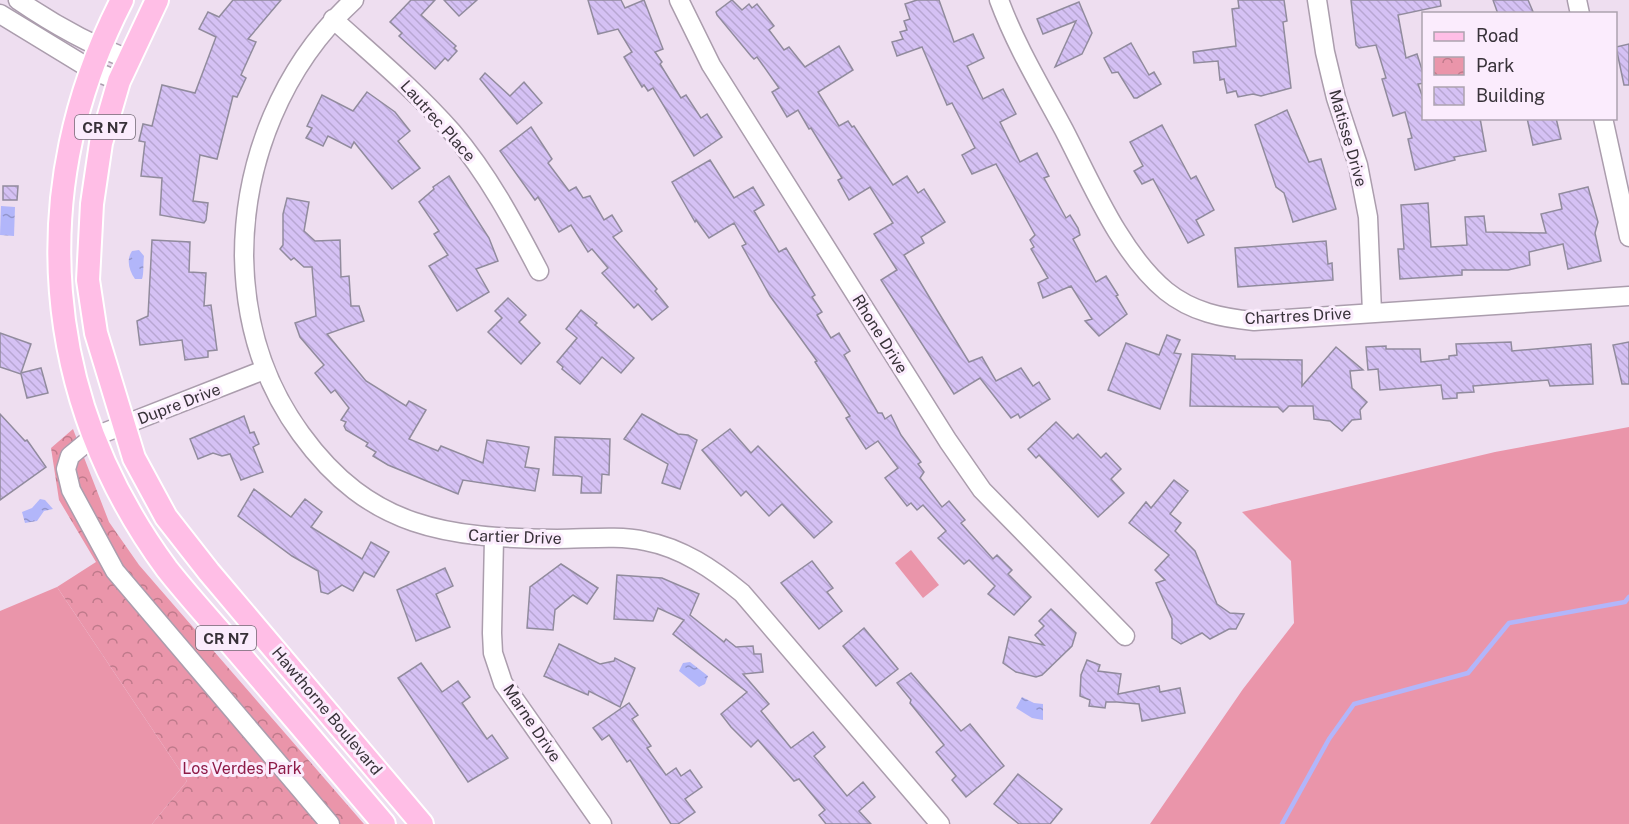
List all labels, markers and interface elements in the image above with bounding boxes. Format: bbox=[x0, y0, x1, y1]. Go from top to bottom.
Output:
legend bbox=[1422, 12, 1617, 120]
text: Road bbox=[1476, 25, 1519, 46]
text: Park bbox=[1476, 55, 1514, 76]
street label: Lautrec Place bbox=[397, 77, 479, 165]
text: Building bbox=[1476, 85, 1545, 106]
street label: Matisse Drive bbox=[1325, 87, 1371, 189]
road number: CR N7 bbox=[75, 115, 135, 139]
street label: Rhone Drive bbox=[848, 291, 912, 377]
street label: Chartres Drive bbox=[1244, 304, 1352, 328]
street label: Dupre Drive bbox=[135, 379, 223, 429]
street label: Cartier Drive bbox=[468, 526, 562, 548]
road number: CR N7 bbox=[196, 626, 256, 650]
street label: Hawthorne Boulevard bbox=[268, 643, 386, 779]
street label: Marne Drive bbox=[499, 681, 565, 765]
park label: Los Verdes Park bbox=[182, 759, 302, 778]

